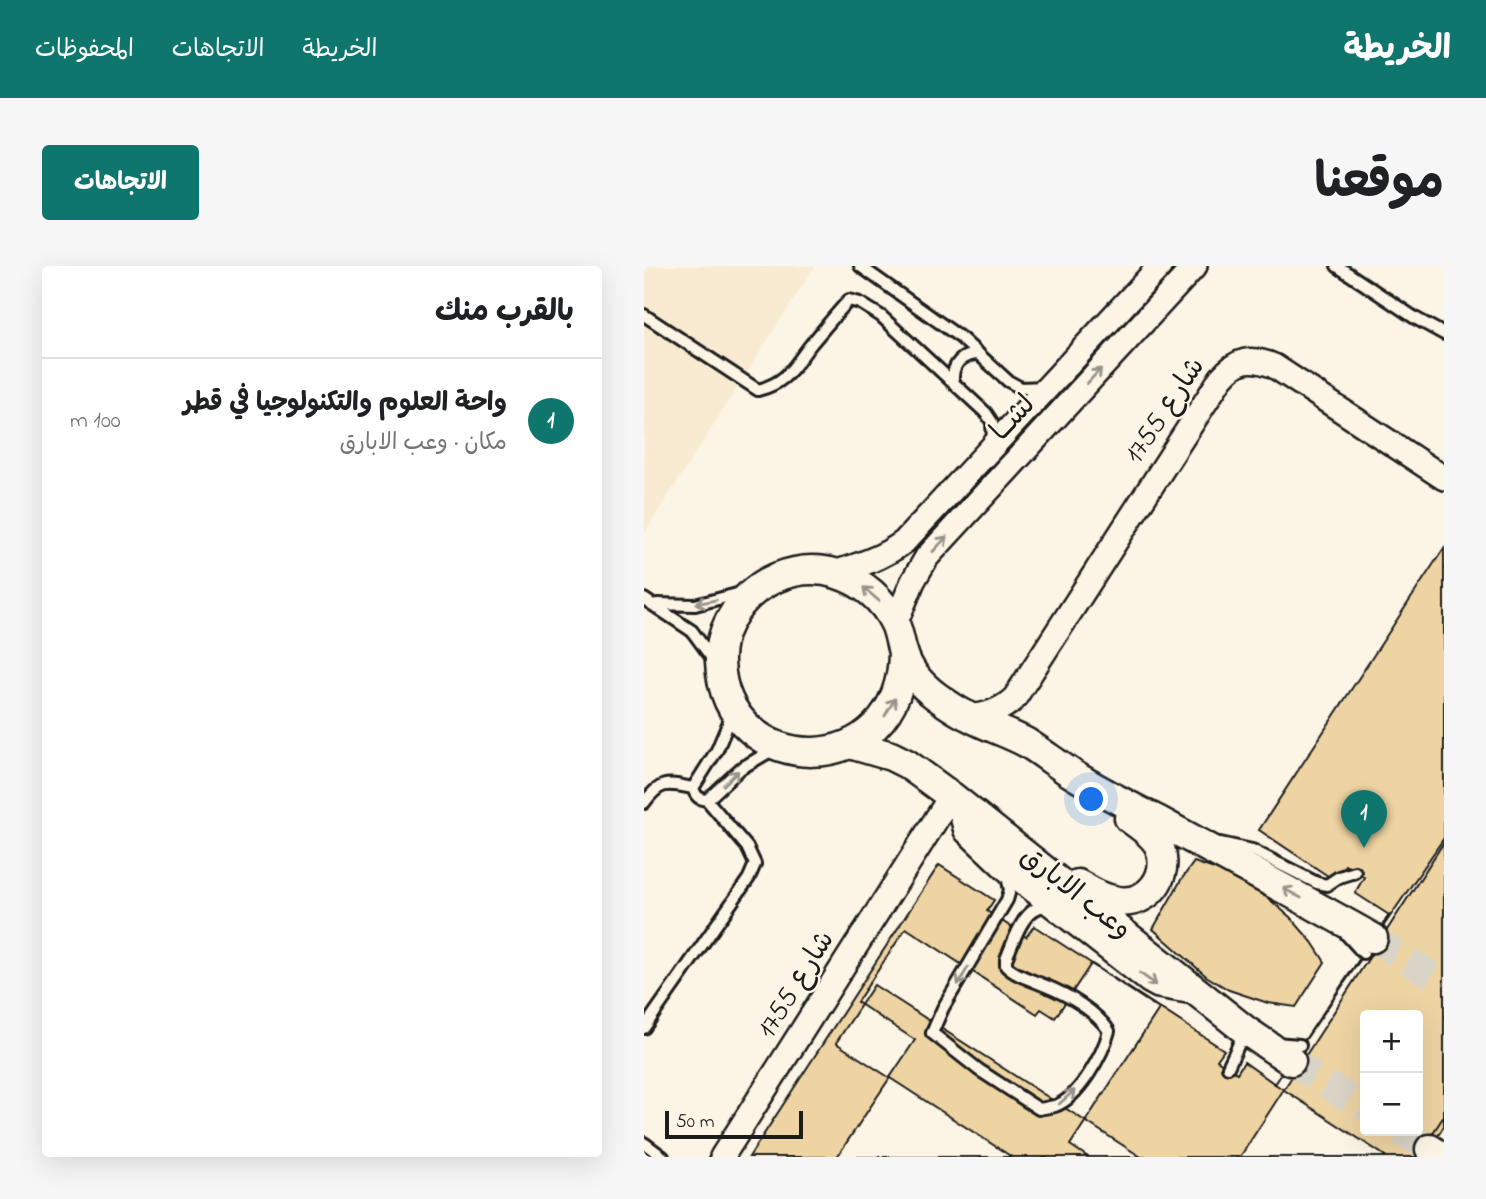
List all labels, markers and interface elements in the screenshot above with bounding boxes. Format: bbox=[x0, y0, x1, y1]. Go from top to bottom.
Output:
text: الخريطة bbox=[1344, 26, 1451, 74]
text: المحفوظات bbox=[35, 33, 134, 68]
text: الاتجاهات bbox=[172, 33, 265, 68]
text: الخريطة bbox=[303, 33, 377, 68]
button: الاتجاهات bbox=[42, 145, 199, 220]
text: موقعنا bbox=[1314, 148, 1444, 220]
text: بالقرب منك bbox=[435, 291, 574, 335]
street label: شارع 1755 bbox=[1115, 350, 1217, 472]
one-way arrow bbox=[1086, 367, 1102, 385]
text: واحة العلوم والتكنولوجيا في قطر bbox=[183, 385, 507, 423]
street label: لشــا bbox=[982, 386, 1046, 452]
text: 100 m bbox=[70, 405, 121, 438]
text: 1 bbox=[547, 405, 555, 438]
text: مكان · وعب الابارق bbox=[340, 427, 507, 460]
one-way arrow bbox=[932, 535, 948, 553]
one-way arrow bbox=[862, 586, 880, 602]
one-way arrow bbox=[695, 596, 718, 610]
one-way arrow bbox=[883, 698, 897, 718]
one-way arrow bbox=[722, 769, 739, 786]
your location bbox=[1074, 782, 1108, 816]
pin: 1 bbox=[1341, 790, 1387, 848]
street label: وعب الابارق bbox=[1010, 837, 1140, 951]
one-way arrow bbox=[1282, 886, 1303, 899]
street label: شارع 1755 bbox=[748, 923, 846, 1047]
one-way arrow bbox=[956, 966, 970, 986]
one-way arrow bbox=[1138, 972, 1157, 986]
map controls bbox=[1360, 1010, 1423, 1136]
button: + bbox=[1360, 1010, 1423, 1073]
button: − bbox=[1360, 1073, 1423, 1136]
one-way arrow bbox=[1058, 1089, 1076, 1105]
scale bar bbox=[665, 1108, 803, 1140]
text: 50 m bbox=[676, 1109, 715, 1136]

